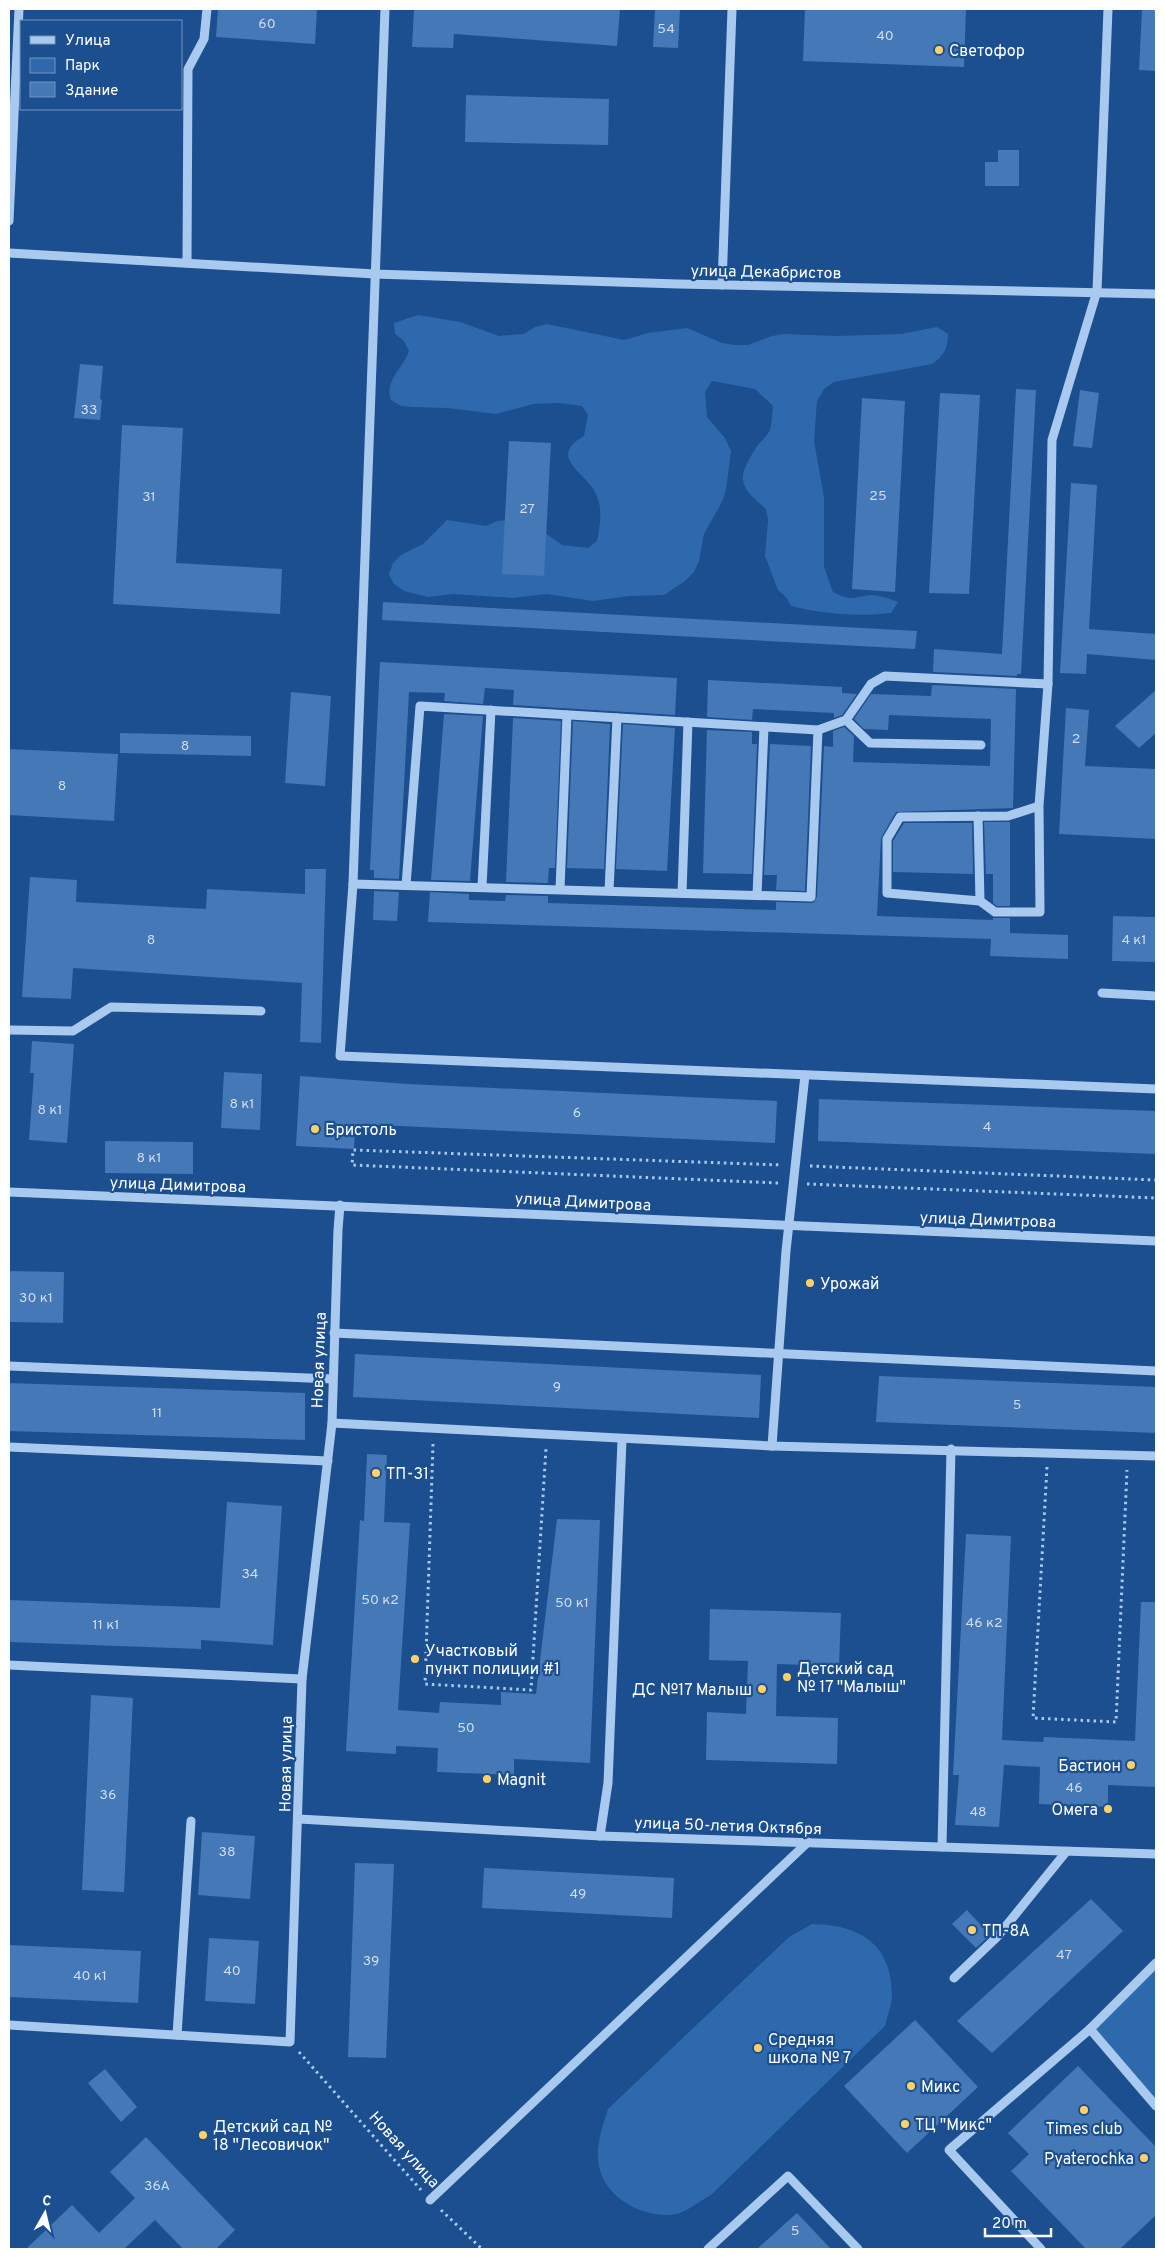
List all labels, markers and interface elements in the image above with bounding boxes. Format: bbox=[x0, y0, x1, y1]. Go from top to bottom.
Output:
house number: 60 bbox=[258, 16, 276, 33]
legend bbox=[20, 20, 182, 110]
house number: 54 bbox=[657, 21, 675, 38]
house number: 40 bbox=[876, 28, 894, 45]
text: Улица bbox=[65, 32, 110, 51]
place label: Светофор bbox=[949, 42, 1025, 62]
marker: Светофор bbox=[933, 44, 945, 56]
text: Парк bbox=[65, 57, 100, 76]
text: Здание bbox=[65, 82, 118, 101]
street label: улица Декабристов bbox=[690, 262, 842, 284]
house number: 33 bbox=[81, 402, 97, 419]
house number: 25 bbox=[869, 488, 887, 505]
house number: 31 bbox=[142, 489, 156, 506]
house number: 27 bbox=[519, 501, 535, 518]
house number: 2 bbox=[1072, 731, 1080, 748]
house number: 8 bbox=[181, 738, 189, 755]
house number: 8 bbox=[58, 778, 66, 795]
house number: 8 bbox=[147, 932, 155, 949]
house number: 4 к1 bbox=[1121, 932, 1147, 949]
house number: 8 к1 bbox=[229, 1096, 255, 1113]
house number: 8 к1 bbox=[37, 1102, 63, 1119]
house number: 6 bbox=[573, 1105, 581, 1122]
house number: 4 bbox=[983, 1119, 991, 1136]
place label: Бристоль bbox=[325, 1121, 397, 1141]
marker: Бристоль bbox=[309, 1123, 321, 1135]
house number: 8 к1 bbox=[136, 1150, 162, 1167]
street label: улица Димитрова bbox=[109, 1174, 246, 1198]
street label: улица Димитрова bbox=[514, 1189, 652, 1217]
street label: улица Димитрова bbox=[919, 1209, 1056, 1233]
place label: Урожай bbox=[820, 1275, 879, 1295]
marker: Урожай bbox=[804, 1277, 816, 1289]
house number: 30 к1 bbox=[19, 1290, 53, 1307]
street label: Новая улица bbox=[308, 1311, 332, 1409]
house number: 9 bbox=[553, 1379, 561, 1396]
house number: 5 bbox=[1013, 1397, 1021, 1414]
house number: 11 bbox=[152, 1405, 162, 1422]
place label: ТП-31 bbox=[386, 1465, 429, 1485]
marker: ТП-31 bbox=[370, 1467, 382, 1479]
house number: 34 bbox=[241, 1566, 259, 1583]
house number: 50 к2 bbox=[361, 1592, 399, 1609]
house number: 50 к1 bbox=[555, 1595, 589, 1612]
house number: 46 к2 bbox=[966, 1615, 1002, 1632]
house number: 11 к1 bbox=[93, 1617, 119, 1634]
place label: Участковый пункт полиции #1 bbox=[425, 1642, 560, 1680]
marker: Участковый пункт полиции #1 bbox=[409, 1653, 421, 1665]
place label: Детский сад № 17 "Малыш" bbox=[797, 1660, 906, 1698]
marker: Детский сад № 17 "Малыш" bbox=[781, 1671, 793, 1683]
place label: ДС №17 Малыш bbox=[632, 1681, 752, 1701]
marker: ДС №17 Малыш bbox=[756, 1683, 768, 1695]
street label: Новая улица bbox=[276, 1716, 298, 1812]
house number: 50 bbox=[457, 1720, 475, 1737]
place label: Бастион bbox=[1058, 1757, 1121, 1777]
marker: Бастион bbox=[1125, 1759, 1137, 1771]
place label: Magnit bbox=[497, 1771, 546, 1791]
marker: Magnit bbox=[481, 1773, 493, 1785]
house number: 46 bbox=[1065, 1780, 1083, 1797]
house number: 36 bbox=[100, 1787, 116, 1804]
place label: Омега bbox=[1051, 1801, 1098, 1821]
marker: Омега bbox=[1102, 1803, 1114, 1815]
house number: 48 bbox=[969, 1804, 987, 1821]
street label: улица 50-летия Октября bbox=[634, 1814, 822, 1840]
house number: 38 bbox=[219, 1844, 235, 1861]
house number: 49 bbox=[570, 1886, 586, 1903]
place label: ТП-8А bbox=[982, 1922, 1030, 1942]
marker: ТП-8А bbox=[966, 1924, 978, 1936]
house number: 47 bbox=[1056, 1947, 1072, 1964]
house number: 39 bbox=[363, 1953, 379, 1970]
house number: 40 bbox=[223, 1963, 241, 1980]
house number: 40 к1 bbox=[73, 1968, 107, 1985]
place label: Средняя школа № 7 bbox=[768, 2031, 851, 2069]
marker: Средняя школа № 7 bbox=[752, 2042, 764, 2054]
place label: Микс bbox=[921, 2078, 960, 2098]
marker: Микс bbox=[905, 2080, 917, 2092]
marker: Times club bbox=[1078, 2104, 1090, 2116]
street label: Новая улица bbox=[364, 2108, 443, 2193]
place label: ТЦ "Микс" bbox=[915, 2116, 992, 2136]
place label: Детский сад № 18 "Лесовичок" bbox=[213, 2118, 332, 2156]
marker: ТЦ "Микс" bbox=[899, 2118, 911, 2130]
place label: Times club bbox=[1045, 2120, 1123, 2140]
marker: Детский сад № 18 "Лесовичок" bbox=[197, 2129, 209, 2141]
place label: Pyaterochka bbox=[1044, 2150, 1134, 2170]
marker: Pyaterochka bbox=[1138, 2152, 1150, 2164]
house number: 36А bbox=[144, 2178, 170, 2195]
north arrow bbox=[20, 2188, 70, 2238]
text: С bbox=[41, 2193, 52, 2211]
scale bar bbox=[985, 2206, 1051, 2238]
text: 20 m bbox=[992, 2215, 1027, 2234]
house number: 5 bbox=[791, 2223, 799, 2240]

